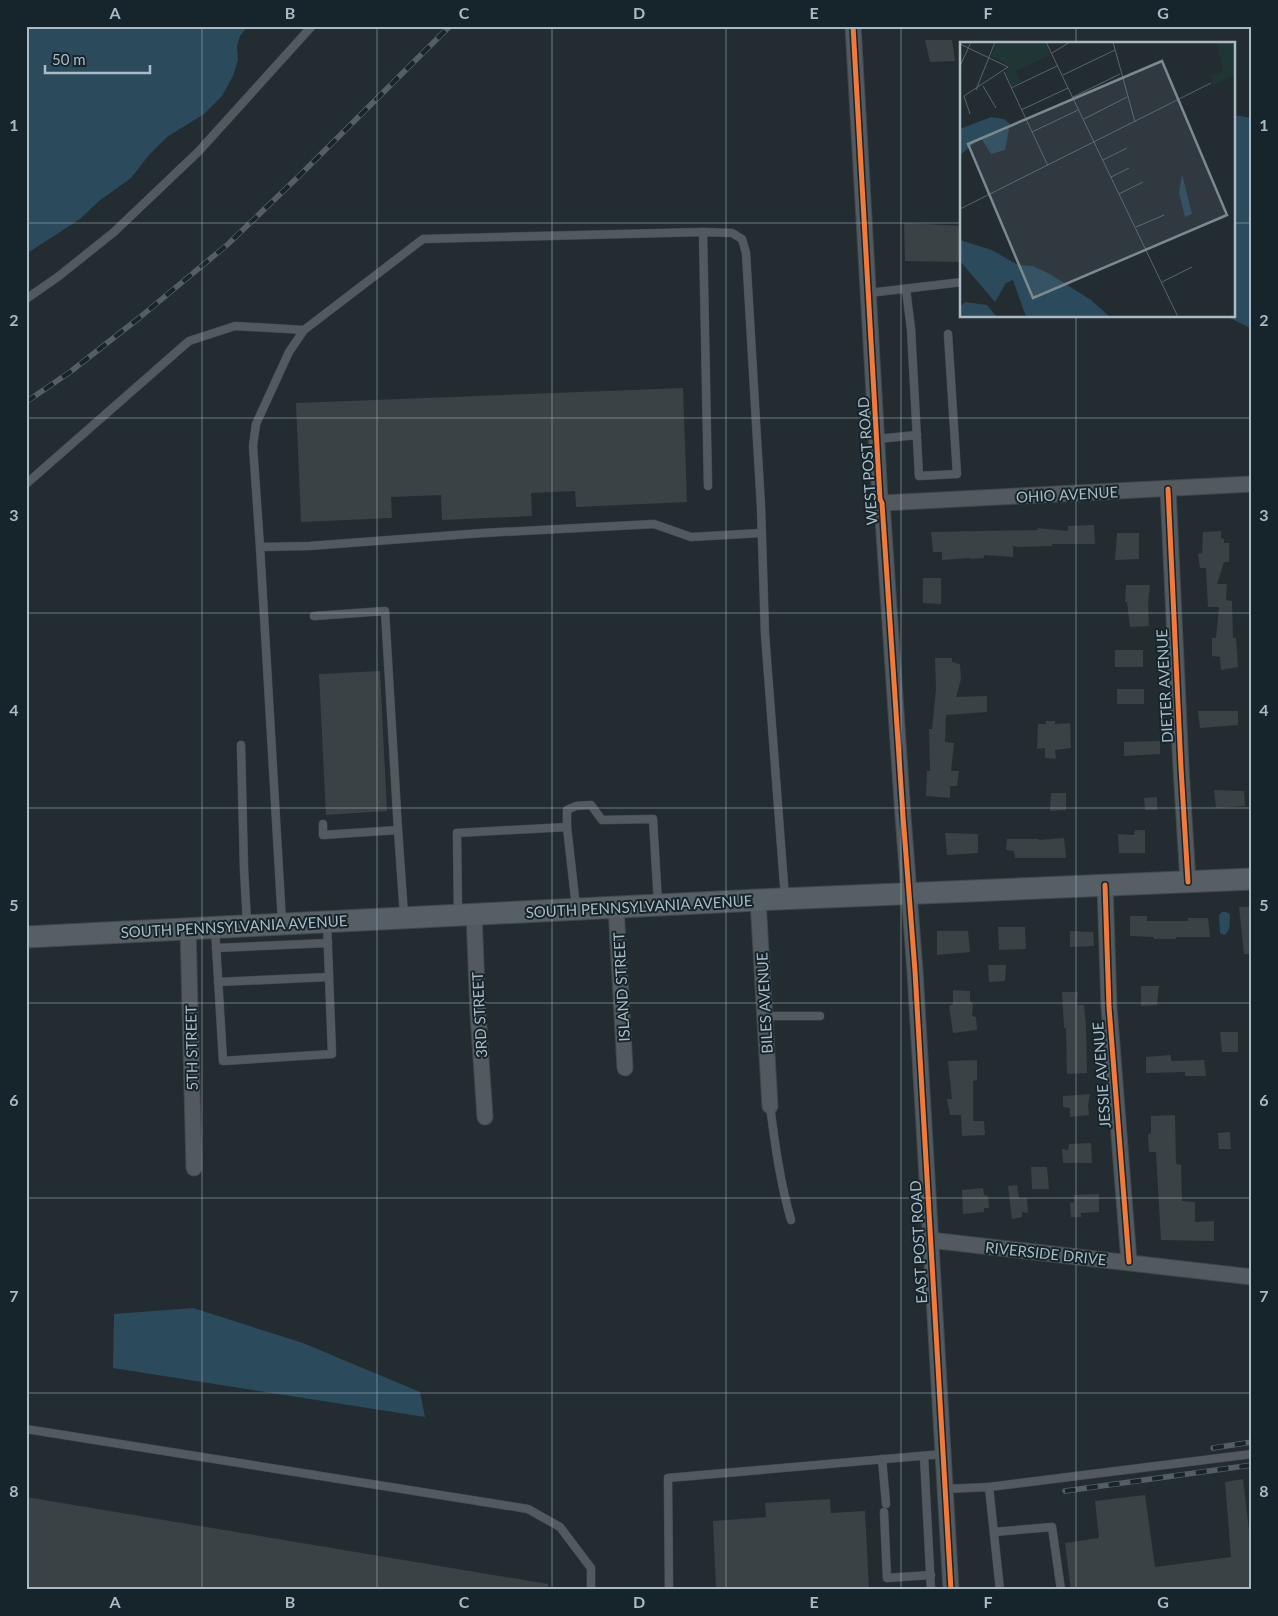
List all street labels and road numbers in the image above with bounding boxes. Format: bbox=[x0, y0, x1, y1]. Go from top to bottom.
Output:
street label: WEST POST ROAD bbox=[854, 396, 880, 526]
street label: OHIO AVENUE bbox=[1015, 482, 1119, 506]
street label: DIETER AVENUE bbox=[1152, 629, 1176, 743]
street label: SOUTH PENNSYLVANIA AVENUE bbox=[525, 891, 753, 921]
street label: SOUTH PENNSYLVANIA AVENUE bbox=[120, 911, 348, 941]
street label: ISLAND STREET bbox=[609, 932, 633, 1042]
street label: BILES AVENUE bbox=[752, 952, 776, 1054]
street label: 3RD STREET bbox=[468, 971, 490, 1058]
street label: 5TH STREET bbox=[181, 1005, 201, 1091]
street label: JESSIE AVENUE bbox=[1088, 1021, 1114, 1129]
street label: EAST POST ROAD bbox=[906, 1180, 930, 1304]
street label: RIVERSIDE DRIVE bbox=[984, 1238, 1108, 1268]

